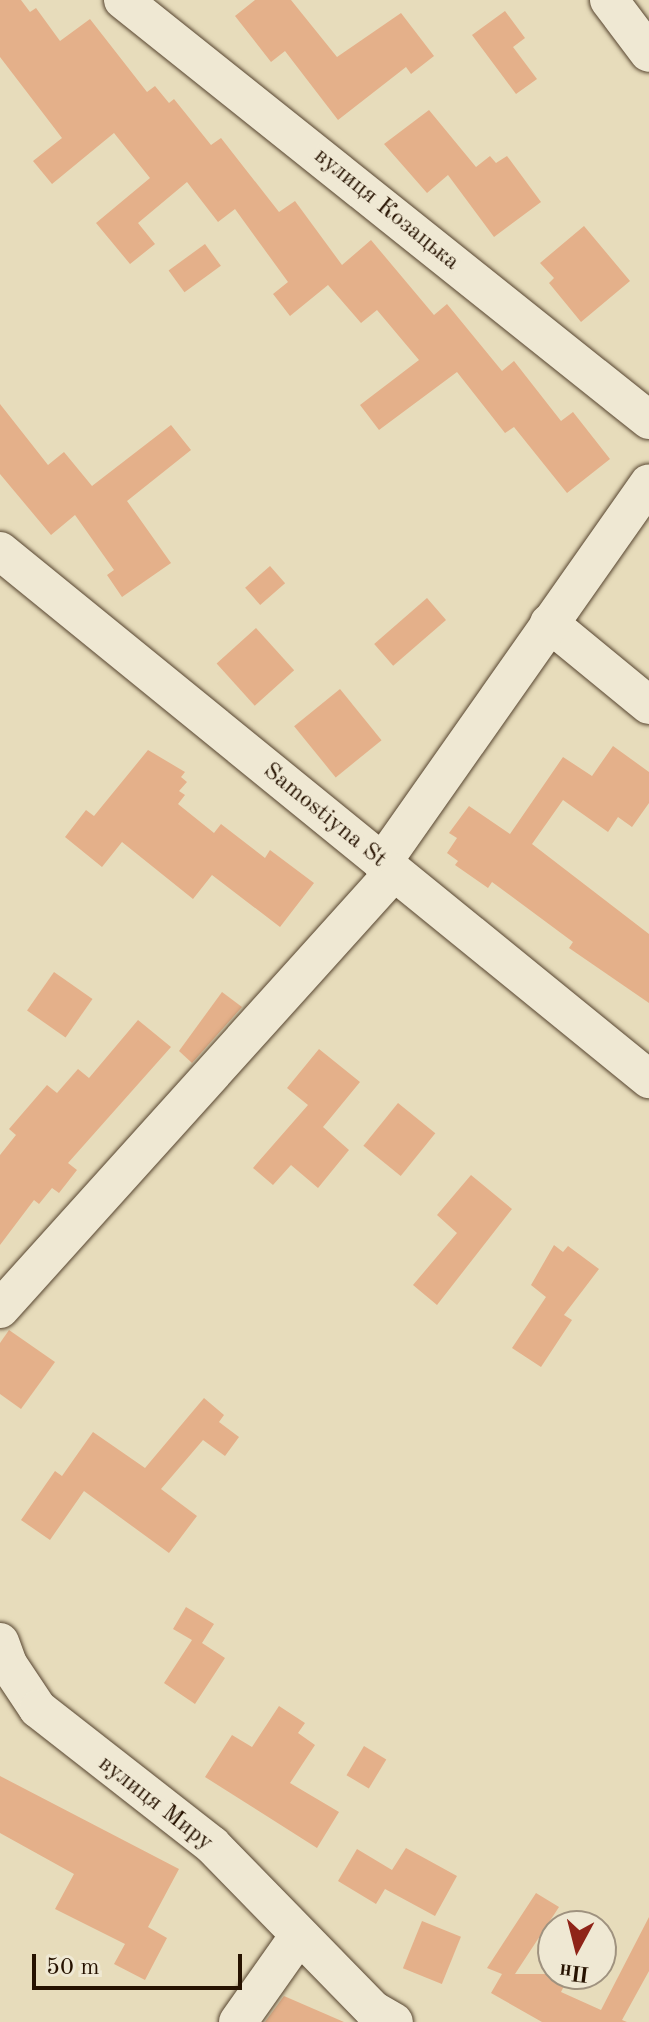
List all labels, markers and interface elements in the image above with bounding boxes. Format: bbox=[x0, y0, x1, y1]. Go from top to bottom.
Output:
street label: вулиця Козацька bbox=[307, 143, 465, 277]
street label: Samostiyna St bbox=[256, 757, 392, 875]
street label: вулиця Миру bbox=[92, 1750, 218, 1858]
north arrow bbox=[537, 1910, 617, 1990]
scale bar bbox=[36, 1938, 246, 1988]
text: 50 m bbox=[46, 1956, 100, 1980]
text: Пн bbox=[558, 1959, 591, 1985]

